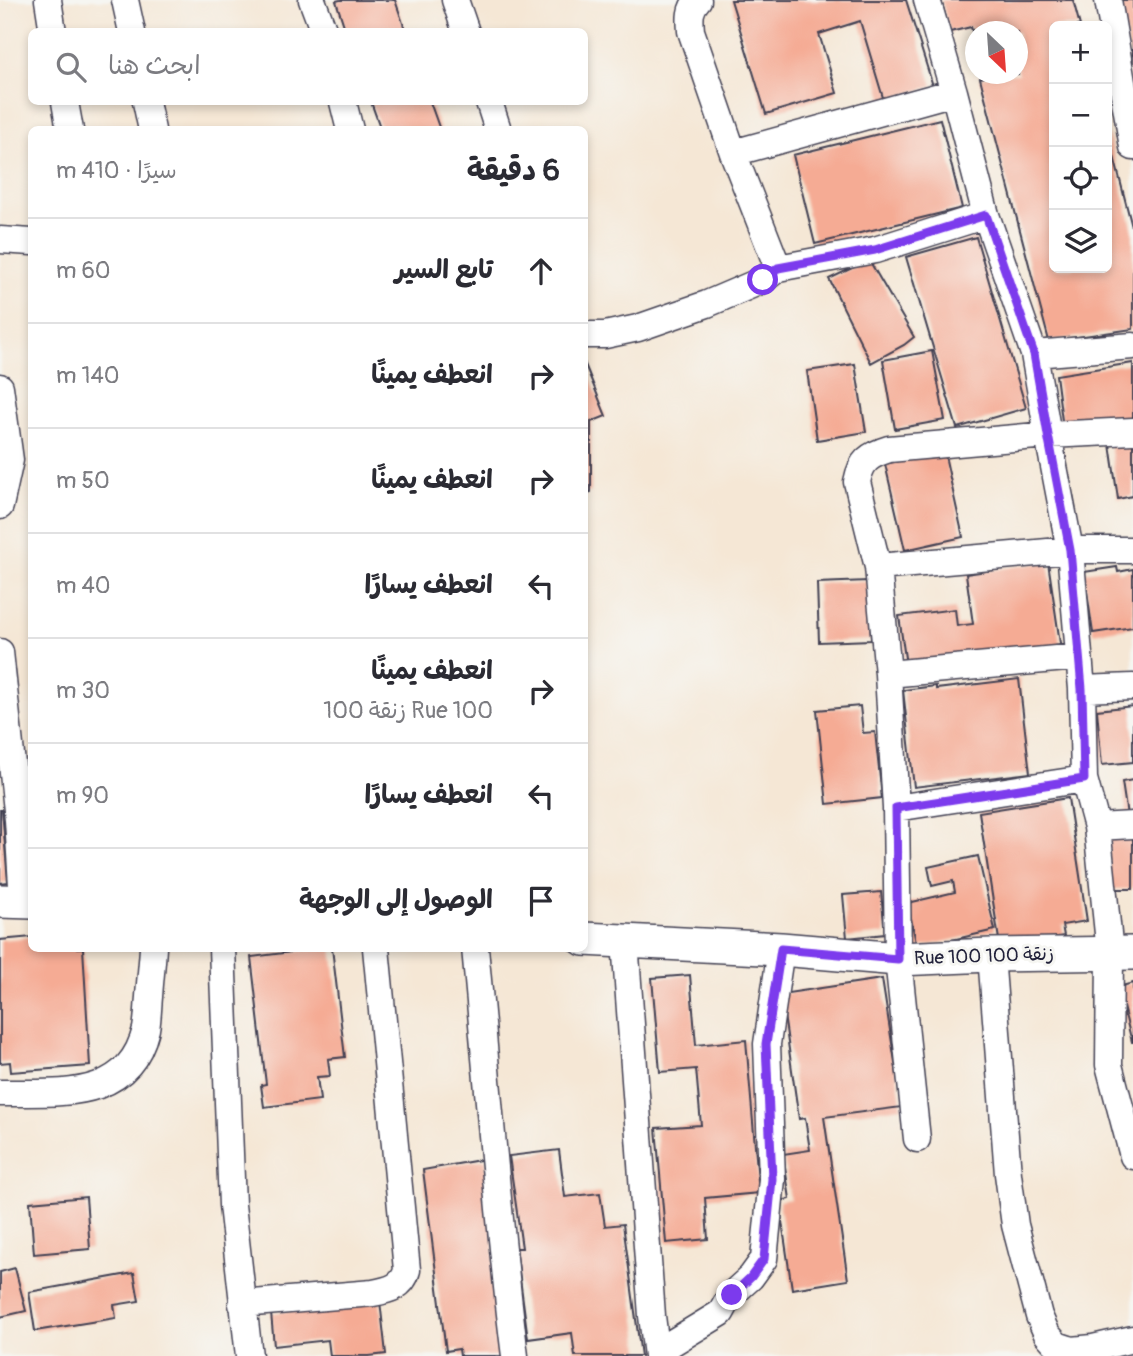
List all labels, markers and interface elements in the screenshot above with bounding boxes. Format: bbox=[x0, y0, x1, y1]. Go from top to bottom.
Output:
north arrow bbox=[965, 21, 1028, 84]
map controls bbox=[1049, 21, 1112, 273]
button: + bbox=[1049, 21, 1112, 84]
search box bbox=[28, 28, 588, 105]
icon: search bbox=[52, 48, 90, 86]
text: ابحث هنا bbox=[108, 50, 201, 82]
button: − bbox=[1049, 84, 1112, 147]
button: locate bbox=[1049, 147, 1112, 210]
text: 6 دقيقة bbox=[467, 152, 560, 189]
text: سيرًا · 410 m bbox=[56, 156, 177, 185]
button: layers bbox=[1049, 210, 1112, 273]
icon: ahead bbox=[522, 252, 560, 290]
text: تابع السير bbox=[395, 254, 493, 286]
text: 60 m bbox=[56, 256, 111, 285]
route start bbox=[747, 264, 778, 295]
icon: right bbox=[522, 357, 560, 395]
text: انعطف يمينًا bbox=[371, 359, 493, 391]
text: 140 m bbox=[56, 361, 119, 390]
icon: right bbox=[522, 462, 560, 500]
text: انعطف يمينًا bbox=[371, 464, 493, 496]
text: 50 m bbox=[56, 466, 110, 495]
icon: left bbox=[522, 567, 560, 605]
text: انعطف يسارًا bbox=[364, 569, 493, 601]
text: 40 m bbox=[56, 571, 111, 600]
text: انعطف يمينًا bbox=[371, 655, 493, 687]
icon: right bbox=[522, 672, 560, 710]
text: 30 m bbox=[56, 676, 110, 705]
text: Rue 100 زنقة 100 bbox=[323, 696, 493, 725]
icon: left bbox=[522, 777, 560, 815]
text: انعطف يسارًا bbox=[364, 779, 493, 811]
text: 90 m bbox=[56, 781, 109, 810]
icon: arrive bbox=[522, 882, 560, 920]
text: الوصول إلى الوجهة bbox=[299, 884, 493, 916]
street label: Rue 100 زنقة 100 bbox=[914, 942, 1054, 970]
route end bbox=[716, 1279, 747, 1310]

